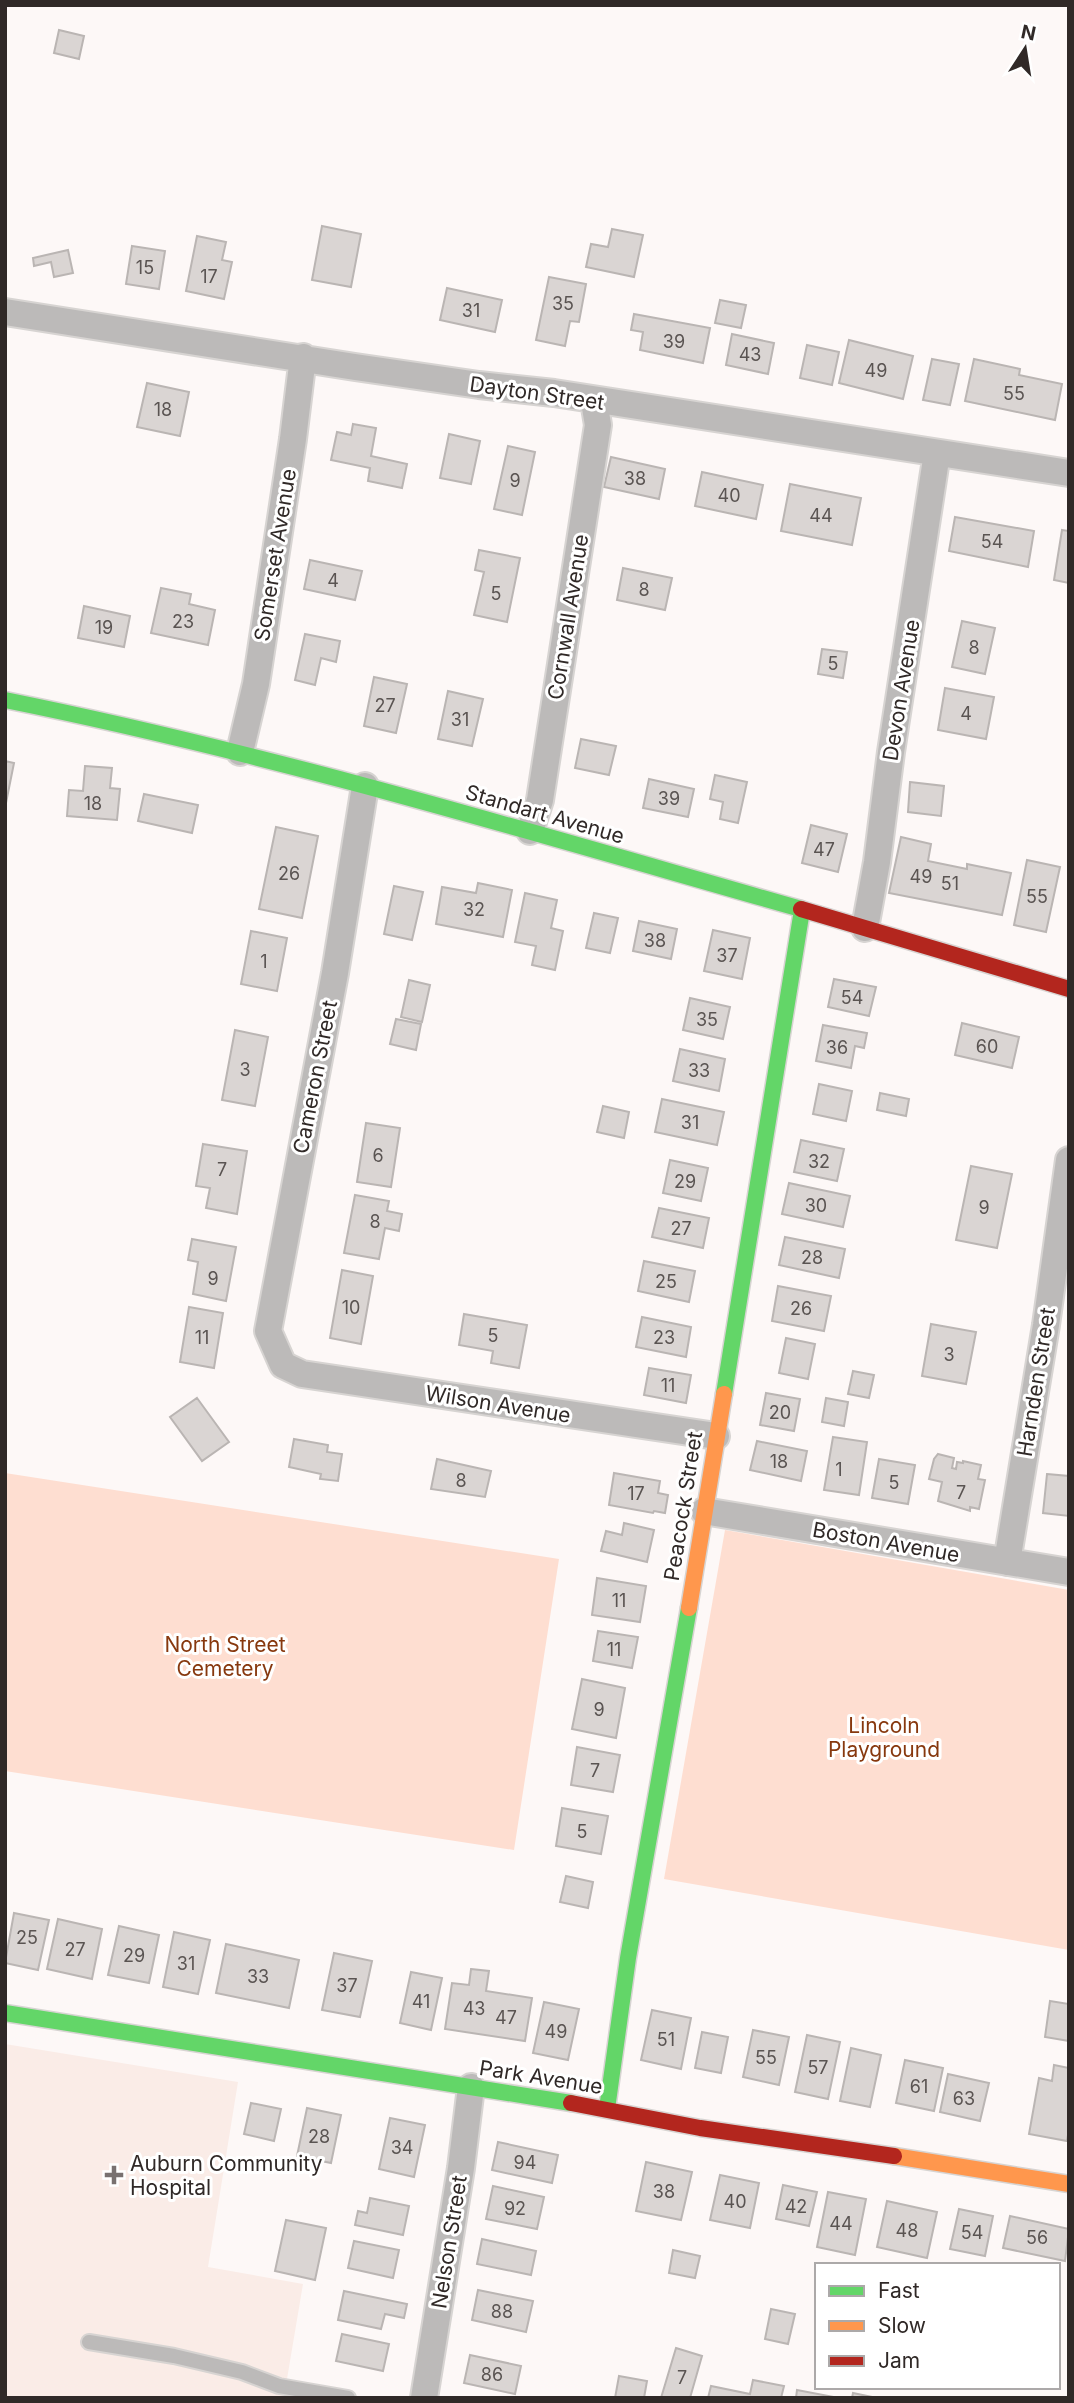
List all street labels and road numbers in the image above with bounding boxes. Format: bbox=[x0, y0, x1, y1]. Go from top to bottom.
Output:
street label: Dayton Street bbox=[468, 371, 606, 415]
street label: Somerset Avenue bbox=[249, 467, 301, 643]
street label: Cornwall Avenue bbox=[543, 532, 593, 702]
street label: Devon Avenue bbox=[877, 617, 925, 763]
street label: Standart Avenue bbox=[463, 779, 627, 849]
street label: Cameron Street bbox=[288, 998, 342, 1156]
street label: Harnden Street bbox=[1012, 1305, 1060, 1458]
street label: Wilson Avenue bbox=[424, 1380, 572, 1428]
street label: Peacock Street bbox=[659, 1429, 707, 1582]
street label: Boston Avenue bbox=[811, 1517, 961, 1567]
street label: Park Avenue bbox=[477, 2055, 605, 2099]
street label: Nelson Street bbox=[426, 2174, 472, 2310]

